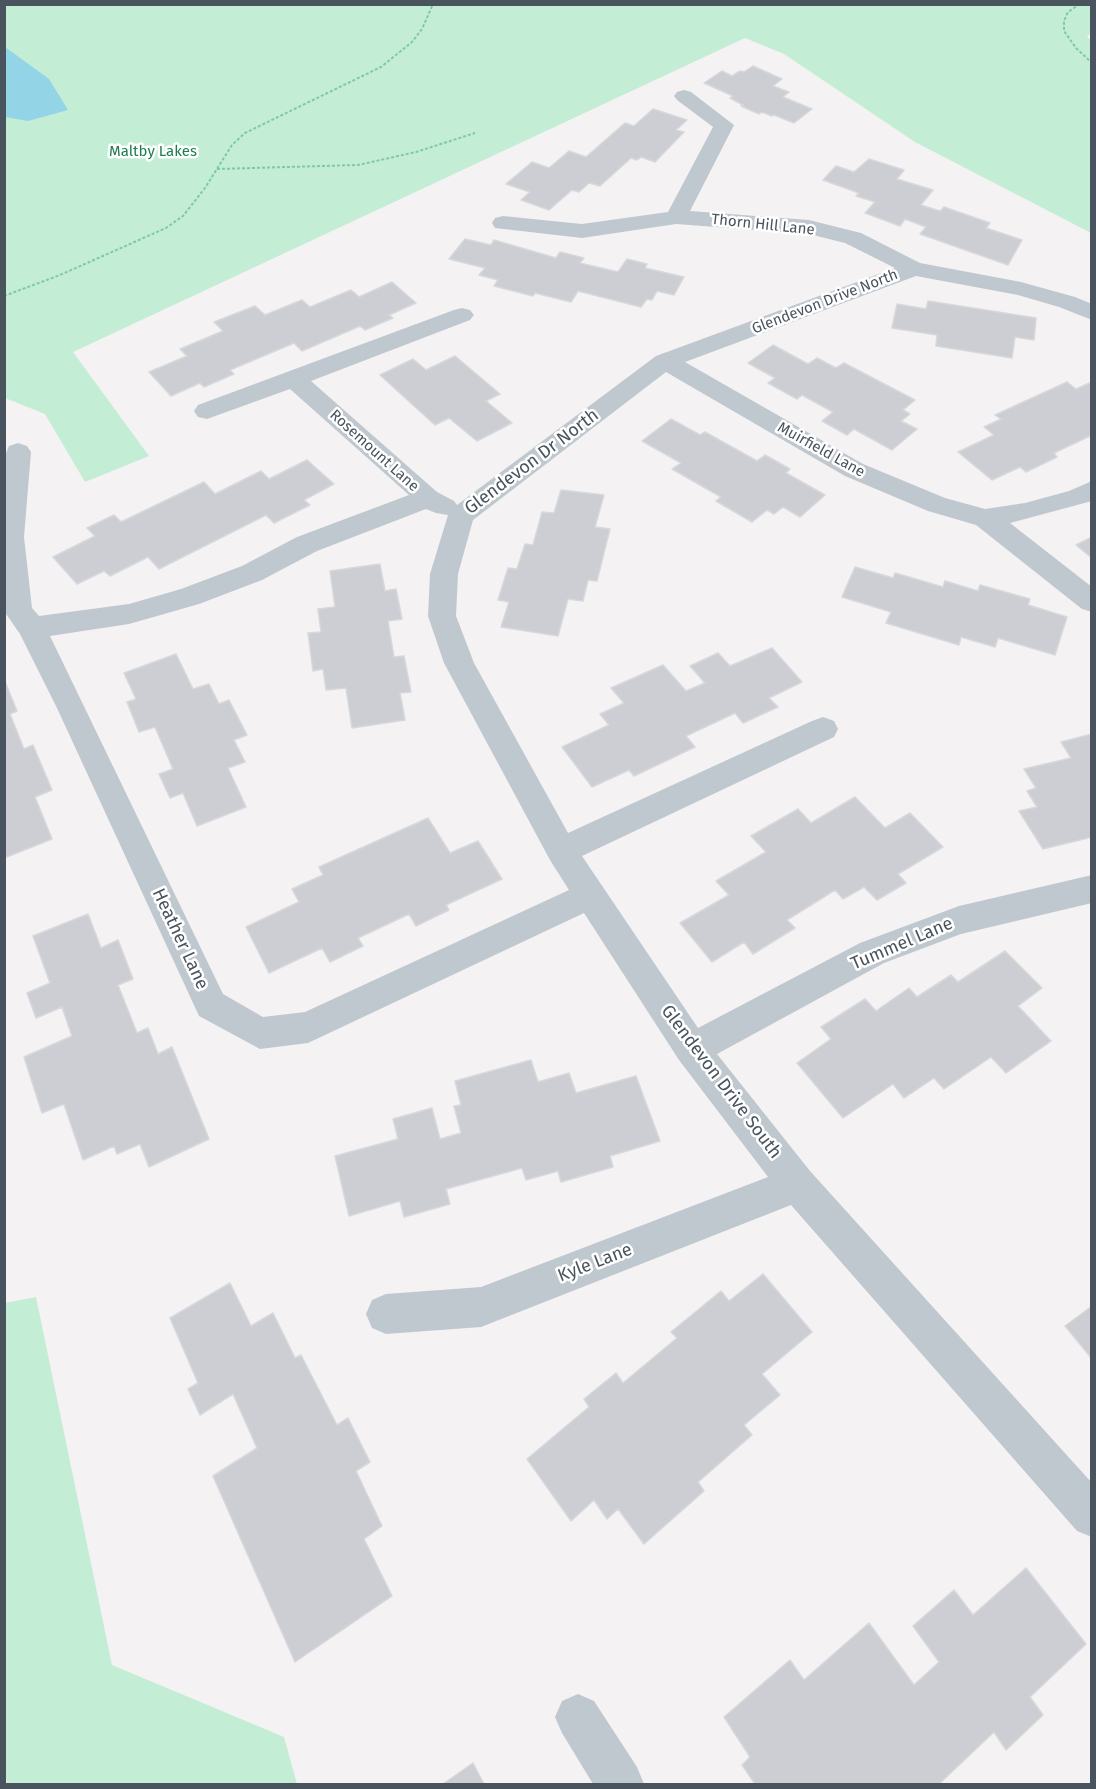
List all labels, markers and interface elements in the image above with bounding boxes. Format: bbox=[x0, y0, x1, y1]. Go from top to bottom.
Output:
park label: Maltby Lakes bbox=[109, 143, 197, 161]
street label: Thorn Hill Lane bbox=[711, 211, 815, 239]
street label: Glendevon Drive North bbox=[750, 266, 900, 338]
street label: Glendevon Dr North bbox=[461, 405, 603, 519]
street label: Rosemount Lane bbox=[326, 406, 422, 496]
street label: Muirfield Lane bbox=[774, 419, 868, 481]
street label: Heather Lane bbox=[147, 885, 213, 993]
street label: Tummel Lane bbox=[848, 913, 956, 975]
street label: Glendevon Drive South bbox=[656, 1001, 786, 1163]
street label: Kyle Lane bbox=[555, 1239, 635, 1287]

